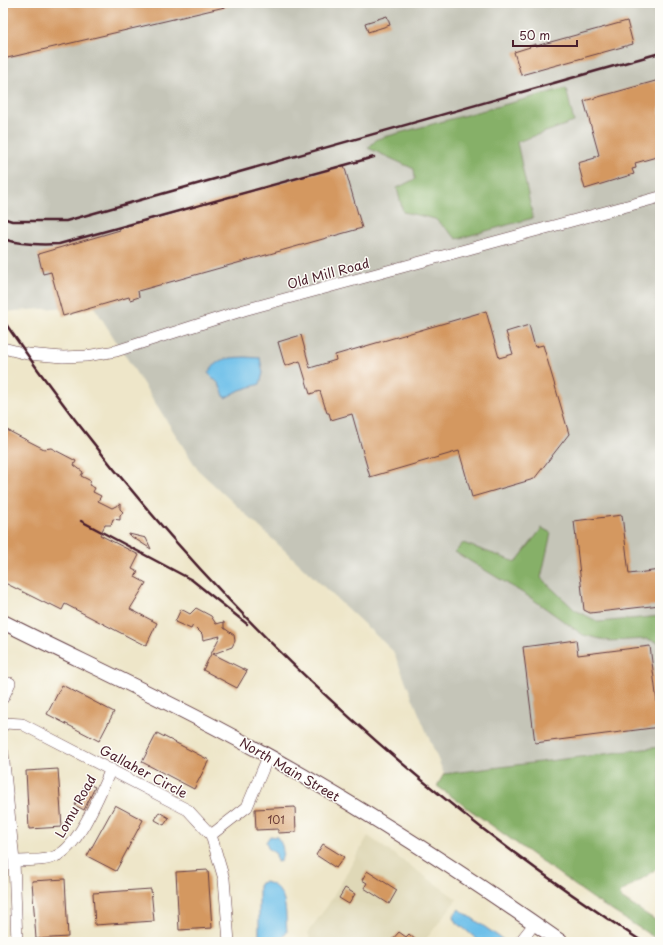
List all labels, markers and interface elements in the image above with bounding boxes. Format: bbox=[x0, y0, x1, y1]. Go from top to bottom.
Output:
scale bar bbox=[513, 22, 577, 48]
text: 50 m bbox=[519, 26, 550, 44]
street label: Old Mill Road bbox=[285, 253, 371, 293]
street label: North Main Street bbox=[236, 733, 344, 805]
street label: Gallaher Circle bbox=[97, 740, 191, 802]
street label: Lomu Road bbox=[50, 771, 100, 841]
house number: 101 bbox=[267, 811, 285, 828]

